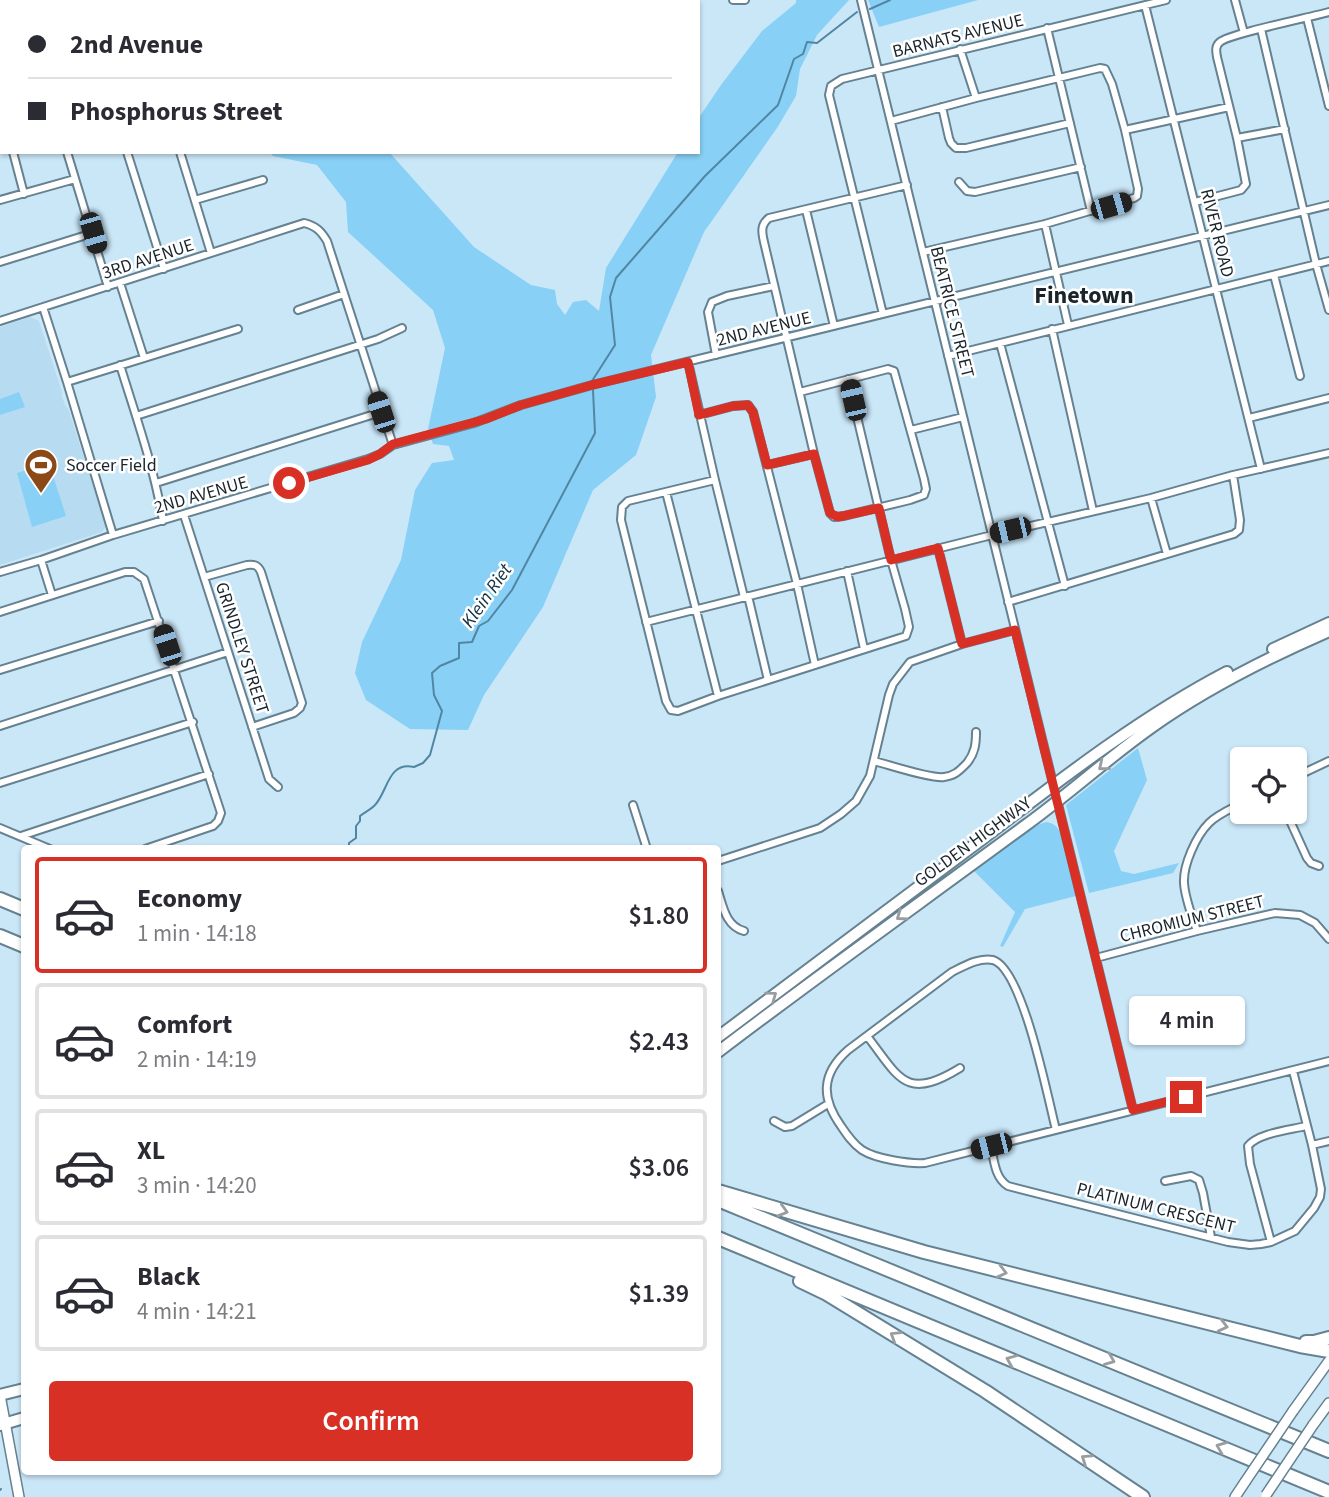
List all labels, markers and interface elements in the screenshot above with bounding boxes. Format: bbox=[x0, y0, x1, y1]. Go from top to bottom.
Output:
street label: BARNATS AVENUE bbox=[890, 8, 1026, 64]
text: 2nd Avenue bbox=[70, 26, 203, 63]
text: Phosphorus Street bbox=[70, 93, 283, 130]
street label: RIVER ROAD bbox=[1194, 186, 1240, 280]
car bbox=[1088, 190, 1135, 222]
car bbox=[78, 210, 109, 256]
street label: 3RD AVENUE bbox=[99, 232, 197, 286]
street label: BEATRICE STREET bbox=[924, 244, 980, 381]
district label: Finetown bbox=[1034, 278, 1134, 313]
street label: 2ND AVENUE bbox=[714, 305, 814, 353]
car bbox=[839, 377, 868, 423]
car bbox=[365, 389, 398, 435]
sports icon: Soccer Field bbox=[22, 446, 60, 495]
place label: Soccer Field bbox=[66, 453, 157, 478]
route start bbox=[273, 467, 305, 499]
street label: 2ND AVENUE bbox=[151, 470, 251, 520]
car bbox=[988, 515, 1033, 545]
water label: Klein Riet bbox=[455, 558, 519, 634]
street label: GRINDLEY STREET bbox=[209, 579, 275, 717]
car bbox=[151, 622, 184, 668]
map controls bbox=[1230, 747, 1307, 824]
button: locate bbox=[1230, 747, 1307, 824]
one-way arrow bbox=[1098, 757, 1111, 770]
street label: GOLDEN HIGHWAY bbox=[909, 791, 1037, 893]
text: Economy bbox=[137, 880, 242, 917]
icon: car bbox=[53, 884, 116, 947]
street label: CHROMIUM STREET bbox=[1117, 889, 1267, 949]
text: $1.80 bbox=[628, 897, 689, 934]
one-way arrow bbox=[896, 908, 909, 920]
text: 1 min · 14:18 bbox=[137, 917, 257, 950]
one-way arrow bbox=[765, 992, 777, 1004]
callout: 4 min bbox=[1128, 996, 1244, 1044]
text: 4 min bbox=[1160, 1004, 1214, 1037]
text: Comfort bbox=[137, 1006, 232, 1043]
icon: car bbox=[53, 1010, 116, 1073]
text: $2.43 bbox=[628, 1023, 689, 1060]
text: 2 min · 14:19 bbox=[137, 1043, 257, 1076]
route end bbox=[1170, 1081, 1202, 1113]
car bbox=[969, 1131, 1014, 1161]
text: XL bbox=[137, 1132, 165, 1169]
icon: car bbox=[53, 1136, 116, 1199]
text: $3.06 bbox=[628, 1149, 689, 1186]
text: 3 min · 14:20 bbox=[137, 1169, 257, 1202]
street label: PLATINUM CRESCENT bbox=[1074, 1176, 1238, 1240]
one-way arrow bbox=[777, 1202, 789, 1217]
text: Black bbox=[137, 1258, 200, 1295]
icon: car bbox=[53, 1262, 116, 1325]
one-way arrow bbox=[996, 1263, 1008, 1278]
text: $1.39 bbox=[628, 1275, 689, 1312]
text: 4 min · 14:21 bbox=[137, 1295, 257, 1328]
one-way arrow bbox=[1217, 1318, 1229, 1332]
one-way arrow bbox=[890, 1331, 903, 1344]
one-way arrow bbox=[1103, 1352, 1115, 1366]
one-way arrow bbox=[1005, 1354, 1018, 1368]
button: Confirm bbox=[49, 1381, 693, 1461]
one-way arrow bbox=[1215, 1441, 1228, 1455]
one-way arrow bbox=[1081, 1455, 1094, 1467]

